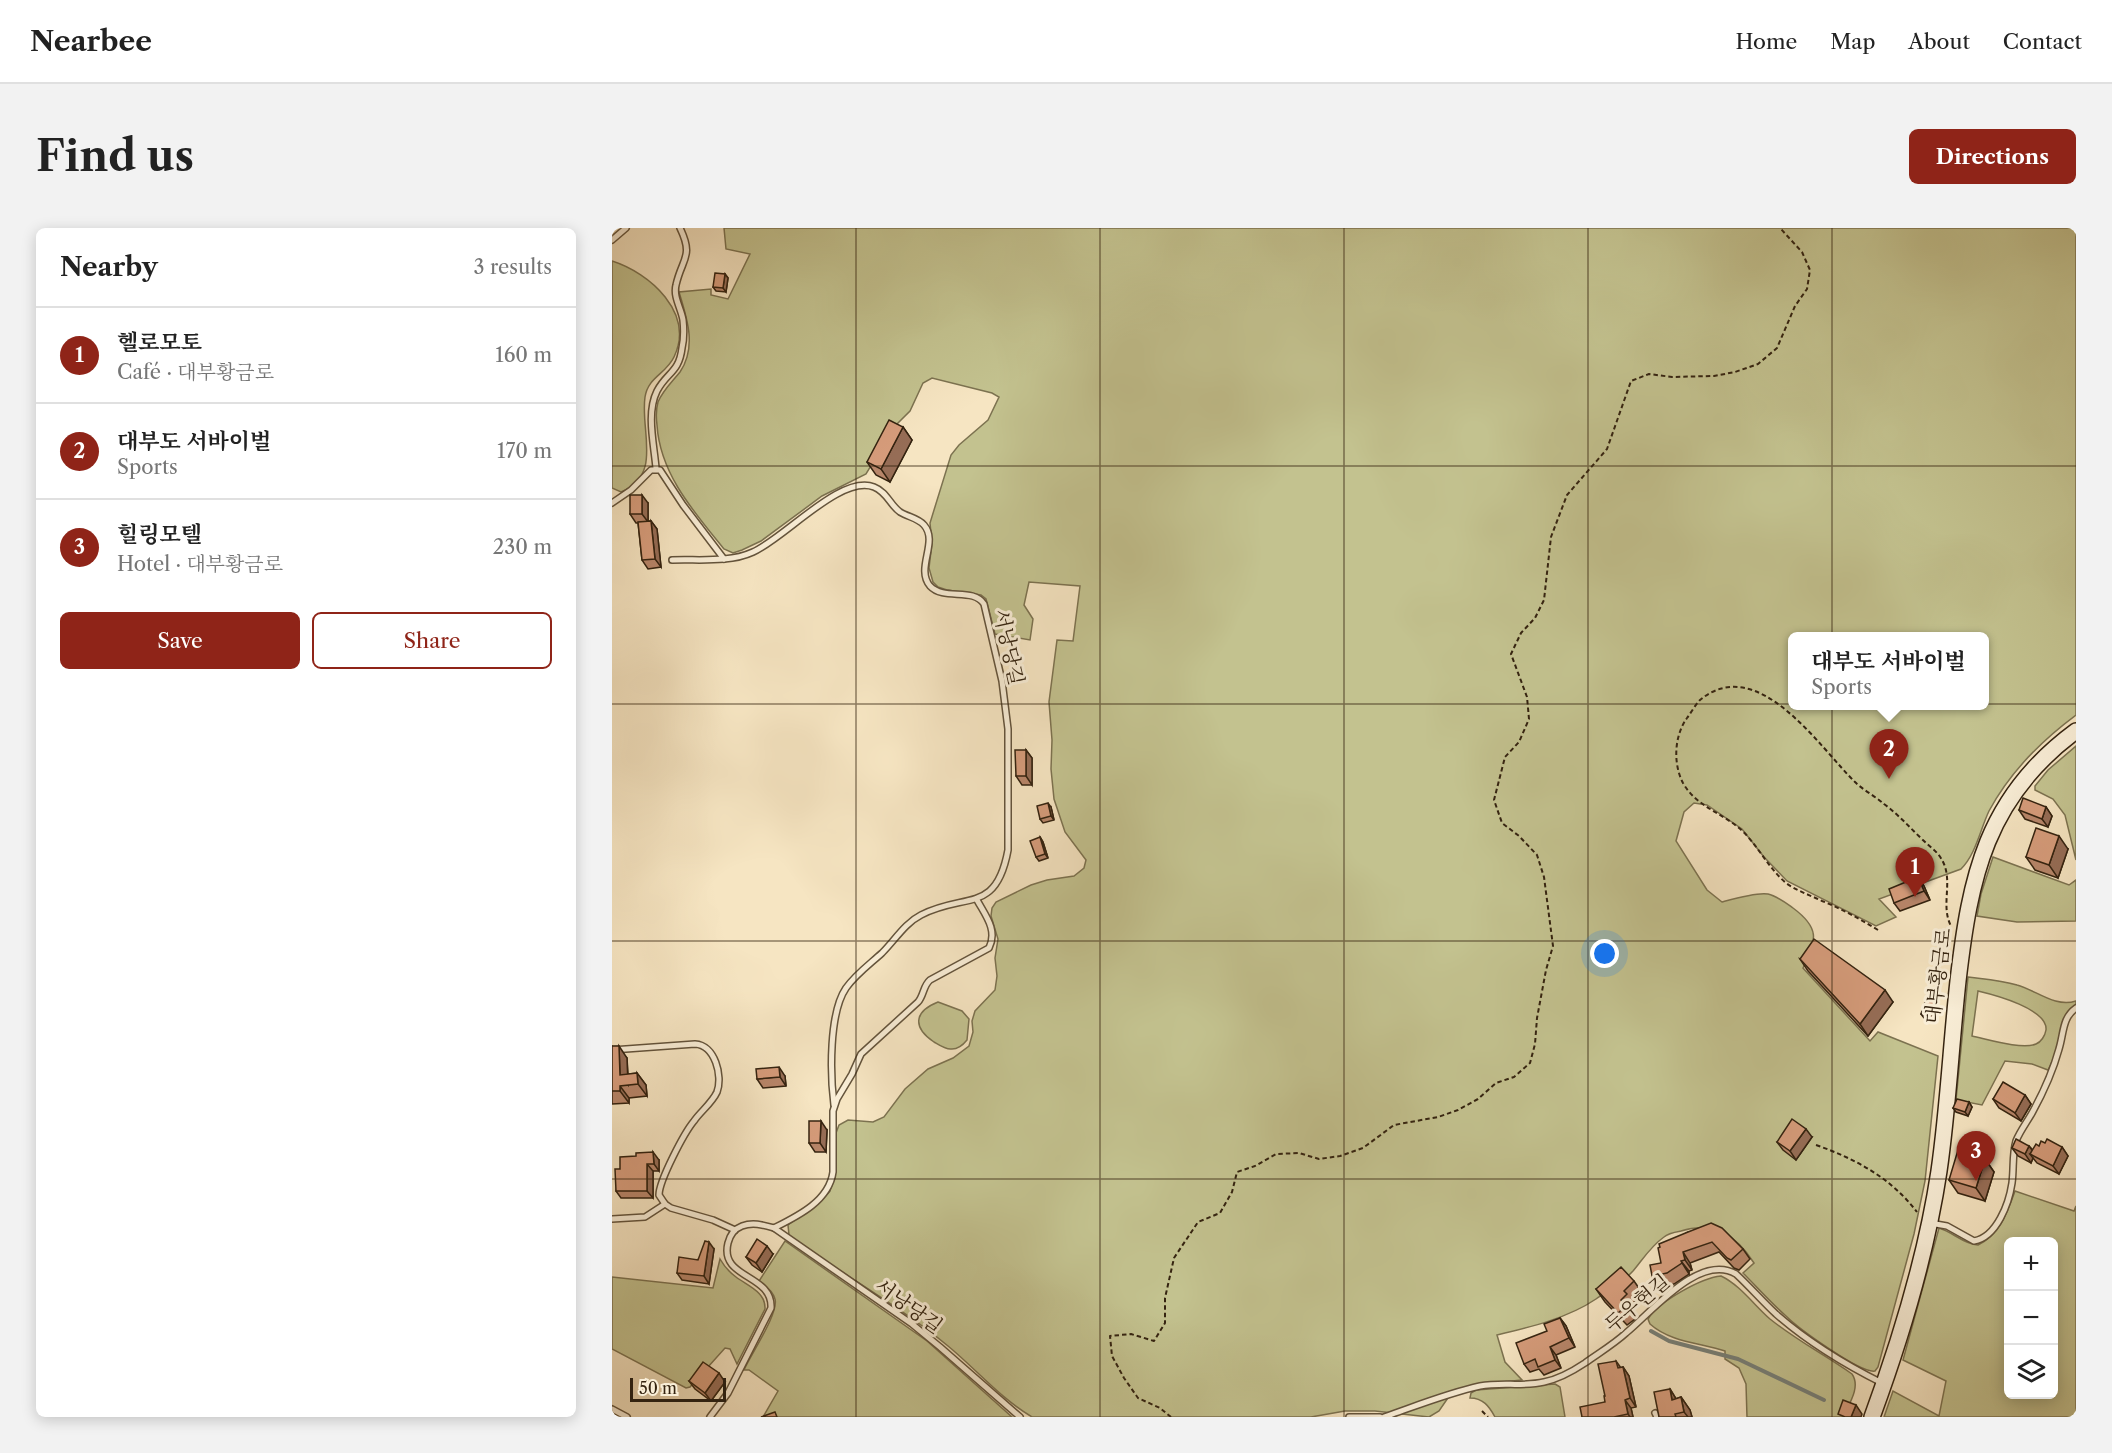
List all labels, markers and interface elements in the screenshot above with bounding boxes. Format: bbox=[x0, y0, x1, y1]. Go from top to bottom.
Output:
text: Nearbee bbox=[30, 24, 152, 58]
text: Home bbox=[1736, 29, 1797, 54]
text: Map bbox=[1830, 29, 1875, 54]
text: About bbox=[1908, 29, 1970, 54]
text: Contact bbox=[2003, 29, 2082, 54]
button: Directions bbox=[1909, 129, 2076, 184]
text: Find us bbox=[36, 130, 194, 182]
text: Nearby bbox=[60, 251, 158, 283]
text: 3 results bbox=[474, 255, 552, 279]
text: 헬로모토 bbox=[117, 329, 202, 356]
text: 1 bbox=[75, 343, 84, 367]
text: 160 m bbox=[495, 343, 552, 367]
text: Café · 대부황금로 bbox=[117, 360, 274, 384]
text: 대부도 서바이벌 bbox=[117, 428, 271, 455]
text: 2 bbox=[74, 439, 85, 463]
text: 170 m bbox=[497, 439, 552, 463]
text: Sports bbox=[117, 455, 178, 479]
text: 힐링모텔 bbox=[117, 521, 202, 548]
text: 3 bbox=[74, 535, 85, 559]
text: 230 m bbox=[493, 535, 552, 559]
text: Hotel · 대부황금로 bbox=[117, 552, 283, 576]
street label: 서낭당길 bbox=[989, 607, 1029, 687]
button: Save bbox=[60, 612, 300, 669]
button: Share bbox=[312, 612, 552, 669]
popup bbox=[1788, 632, 1989, 710]
text: 대부도 서바이벌 bbox=[1811, 648, 1966, 675]
text: Sports bbox=[1811, 675, 1872, 699]
pin: 2 bbox=[1870, 730, 1908, 779]
pin: 1 bbox=[1896, 848, 1934, 897]
street label: 대부황금로 bbox=[1920, 927, 1956, 1025]
your location bbox=[1590, 939, 1619, 968]
pin: 3 bbox=[1956, 1132, 1996, 1181]
map controls bbox=[2004, 1237, 2058, 1399]
button: + bbox=[2004, 1237, 2058, 1291]
street label: 두우현길 bbox=[1600, 1269, 1674, 1337]
street label: 서낭당길 bbox=[871, 1274, 947, 1338]
button: − bbox=[2004, 1291, 2058, 1345]
button: layers bbox=[2004, 1345, 2058, 1399]
scale bar bbox=[630, 1375, 726, 1402]
text: 50 m bbox=[639, 1378, 677, 1398]

